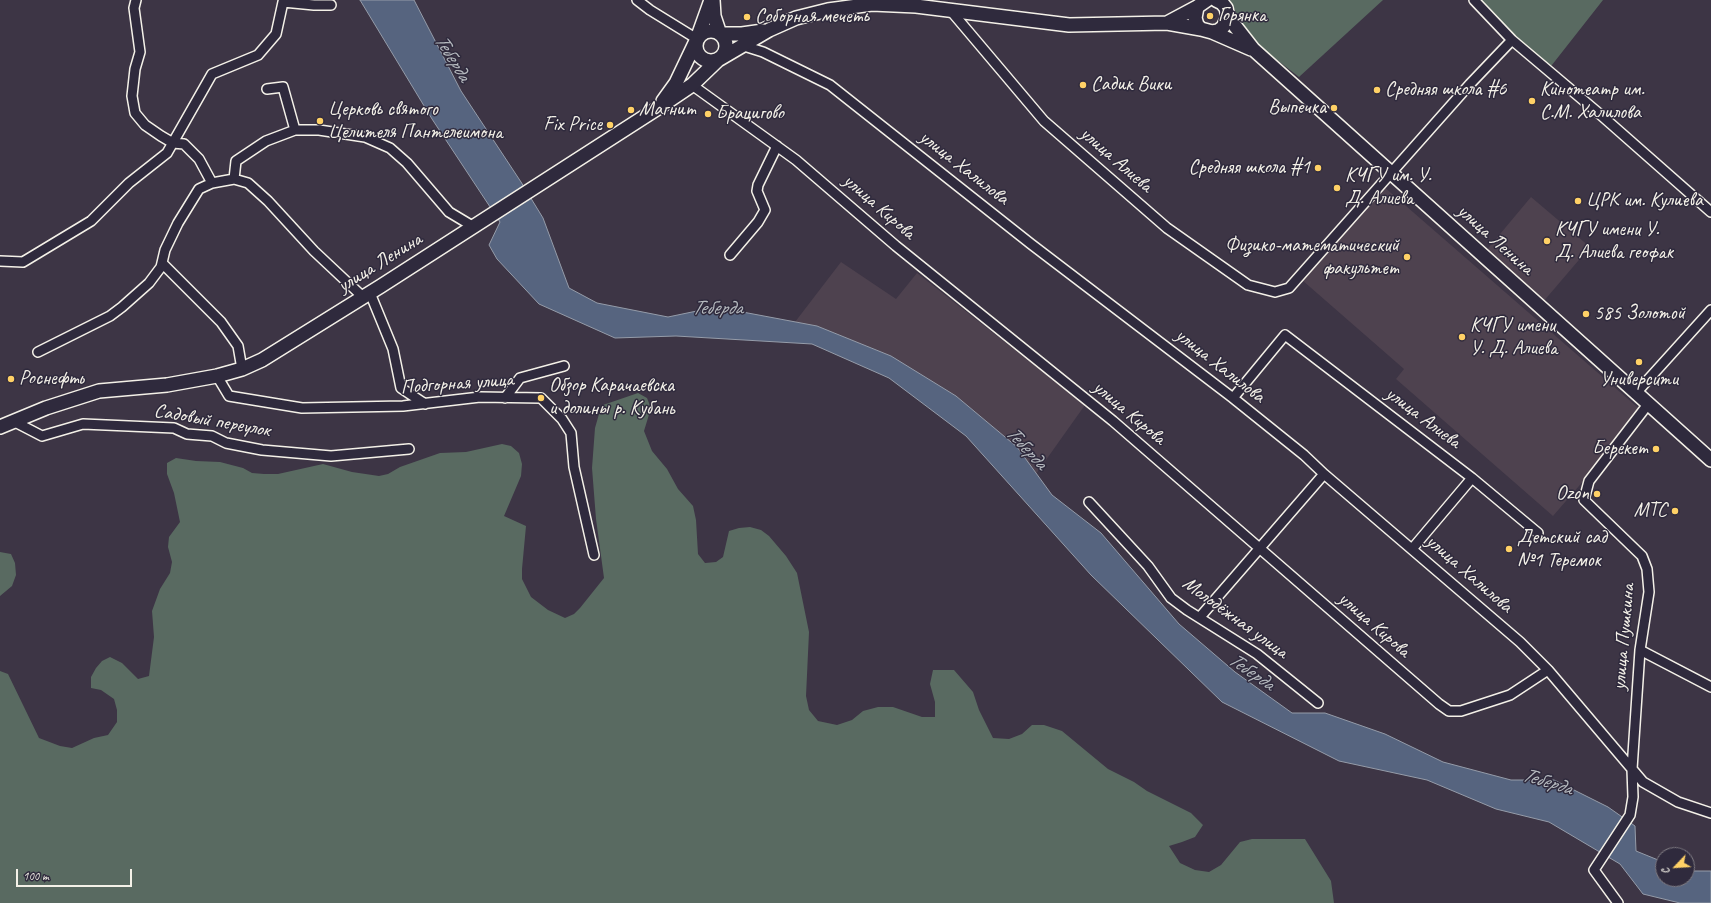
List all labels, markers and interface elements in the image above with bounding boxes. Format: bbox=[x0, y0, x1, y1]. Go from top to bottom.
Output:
place label: Горянка bbox=[1218, 4, 1266, 28]
place label: Соборная мечеть bbox=[755, 5, 869, 29]
marker: Горянка bbox=[1205, 11, 1215, 21]
marker: Соборная мечеть bbox=[742, 12, 752, 22]
water label: Теберда bbox=[428, 30, 476, 86]
place label: Садик Вики bbox=[1091, 73, 1171, 97]
place label: Средняя школа #6 bbox=[1385, 78, 1506, 102]
place label: Кинотеатр им. С.М. Халилова bbox=[1540, 78, 1644, 125]
marker: Садик Вики bbox=[1078, 80, 1088, 90]
marker: Средняя школа #6 bbox=[1372, 85, 1382, 95]
place label: Выпечка bbox=[1268, 96, 1326, 120]
marker: Кинотеатр им. С.М. Халилова bbox=[1527, 96, 1537, 106]
place label: Церковь святого Целителя Пантелеимона bbox=[328, 98, 502, 145]
place label: Магнит bbox=[639, 98, 696, 122]
place label: Брацигово bbox=[716, 102, 784, 126]
marker: Выпечка bbox=[1329, 103, 1339, 113]
marker: Магнит bbox=[626, 105, 636, 115]
marker: Брацигово bbox=[703, 109, 713, 119]
place label: Fix Price bbox=[543, 113, 602, 137]
marker: Церковь святого Целителя Пантелеимона bbox=[315, 116, 325, 126]
marker: Fix Price bbox=[605, 120, 615, 130]
street label: улица Алиева bbox=[1075, 122, 1157, 198]
street label: улица Халилова bbox=[914, 126, 1014, 210]
place label: Средняя школа #1 bbox=[1189, 156, 1310, 180]
marker: Средняя школа #1 bbox=[1313, 163, 1323, 173]
place label: КЧГУ им. У. Д. Алиева bbox=[1345, 164, 1431, 211]
street label: улица Кирова bbox=[838, 169, 920, 245]
marker: КЧГУ им. У. Д. Алиева bbox=[1332, 183, 1342, 193]
place label: ЦРК им. Кулиева bbox=[1586, 189, 1703, 213]
marker: ЦРК им. Кулиева bbox=[1573, 196, 1583, 206]
street label: улица Ленина bbox=[1452, 199, 1538, 281]
place label: КЧГУ имени У. Д. Алиева геофак bbox=[1555, 218, 1673, 265]
street label: улица Ленина bbox=[333, 228, 427, 298]
place label: Физико-математический факультет bbox=[1225, 234, 1399, 281]
marker: КЧГУ имени У. Д. Алиева геофак bbox=[1542, 236, 1552, 246]
marker: Физико-математический факультет bbox=[1402, 252, 1412, 262]
water label: Теберда bbox=[692, 295, 742, 321]
place label: 585 Золотой bbox=[1594, 302, 1685, 326]
marker: 585 Золотой bbox=[1581, 309, 1591, 319]
place label: КЧГУ имени У. Д. Алиева bbox=[1470, 314, 1557, 361]
street label: улица Халилова bbox=[1170, 324, 1270, 408]
marker: КЧГУ имени У. Д. Алиева bbox=[1457, 332, 1467, 342]
marker: Университи bbox=[1634, 357, 1644, 367]
place label: Роснефть bbox=[19, 367, 84, 391]
street label: Подгорная улица bbox=[400, 368, 514, 400]
place label: Университи bbox=[1600, 368, 1678, 392]
marker: Роснефть bbox=[6, 374, 16, 384]
place label: Обзор Карачаевска и долины р. Кубань bbox=[549, 374, 674, 421]
street label: улица Кирова bbox=[1088, 376, 1170, 450]
street label: улица Алиева bbox=[1381, 382, 1465, 454]
marker: Обзор Карачаевска и долины р. Кубань bbox=[536, 393, 546, 403]
street label: Садовый переулок bbox=[152, 399, 272, 443]
water label: Теберда bbox=[999, 421, 1053, 475]
place label: Берекет bbox=[1592, 437, 1648, 461]
marker: Берекет bbox=[1651, 444, 1661, 454]
place label: Ozon bbox=[1556, 482, 1589, 506]
marker: Ozon bbox=[1592, 489, 1602, 499]
place label: МТС bbox=[1634, 499, 1667, 523]
marker: МТС bbox=[1670, 506, 1680, 516]
place label: Детский сад №1 Теремок bbox=[1517, 526, 1607, 573]
street label: улица Халилова bbox=[1421, 530, 1517, 618]
marker: Детский сад №1 Теремок bbox=[1504, 544, 1514, 554]
street label: Молодёжная улица bbox=[1177, 572, 1293, 664]
street label: улица Пушкина bbox=[1607, 583, 1641, 691]
street label: улица Кирова bbox=[1333, 587, 1415, 663]
water label: Теберда bbox=[1223, 647, 1279, 697]
water label: Теберда bbox=[1519, 763, 1575, 801]
north arrow bbox=[1655, 847, 1695, 887]
scale bar bbox=[18, 861, 134, 887]
text: С bbox=[1658, 866, 1673, 877]
text: 100 m bbox=[23, 868, 49, 884]

